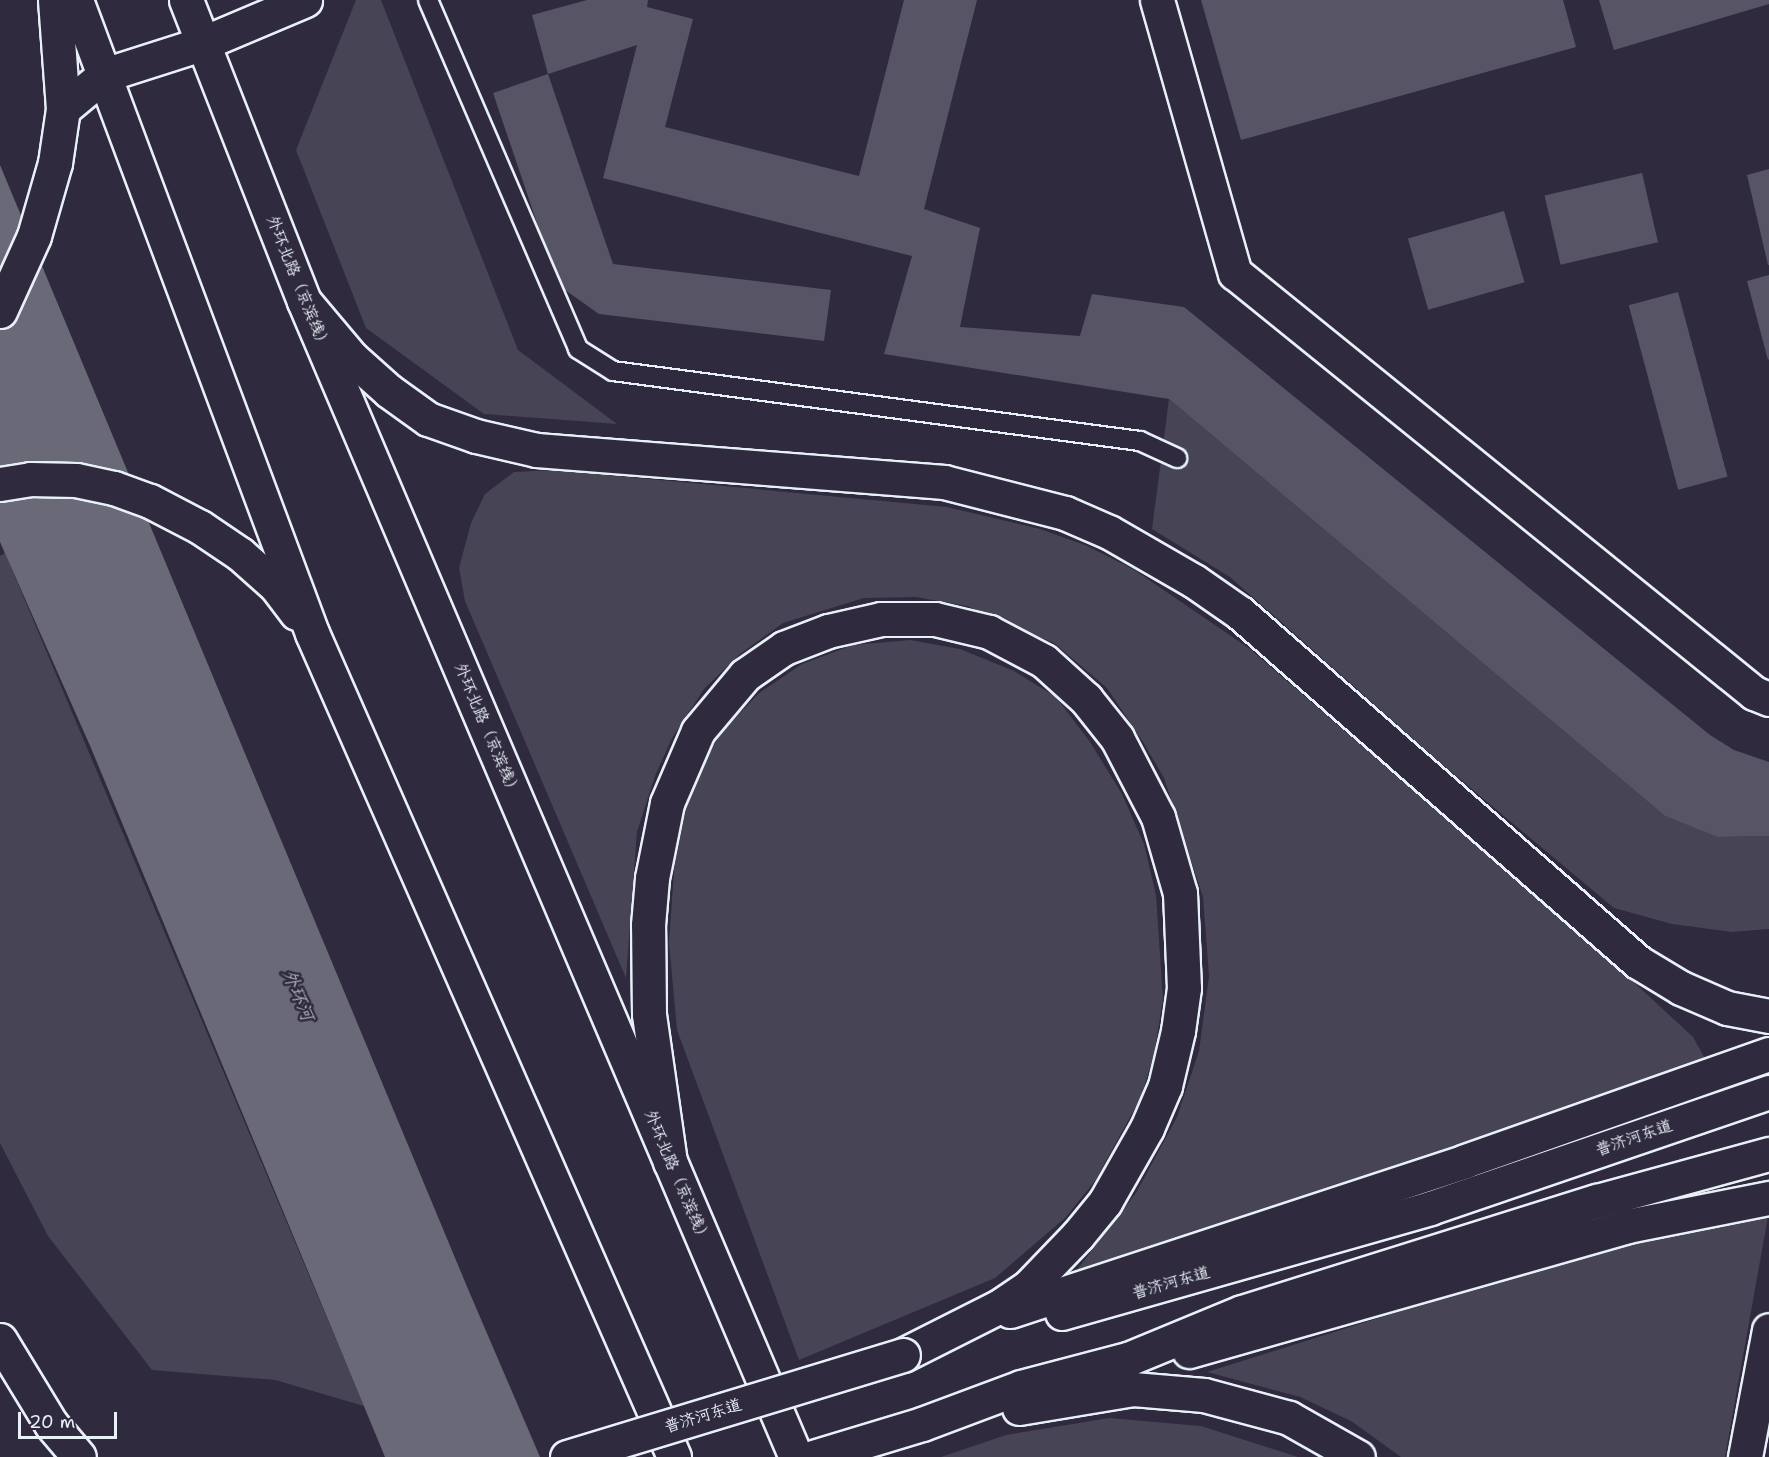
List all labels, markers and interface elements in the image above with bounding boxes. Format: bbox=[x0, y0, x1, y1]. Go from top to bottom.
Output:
street label: 外环北路（京滨线） bbox=[262, 213, 334, 353]
street label: 外环北路（京滨线） bbox=[450, 660, 524, 800]
water label: 外环河 bbox=[278, 966, 318, 1024]
street label: 外环北路（京滨线） bbox=[640, 1107, 714, 1247]
street label: 普济河东道 bbox=[1593, 1116, 1675, 1160]
street label: 普济河东道 bbox=[1130, 1263, 1212, 1303]
street label: 普济河东道 bbox=[662, 1395, 744, 1437]
scale bar bbox=[21, 1400, 120, 1438]
text: 20 m bbox=[29, 1410, 75, 1434]

